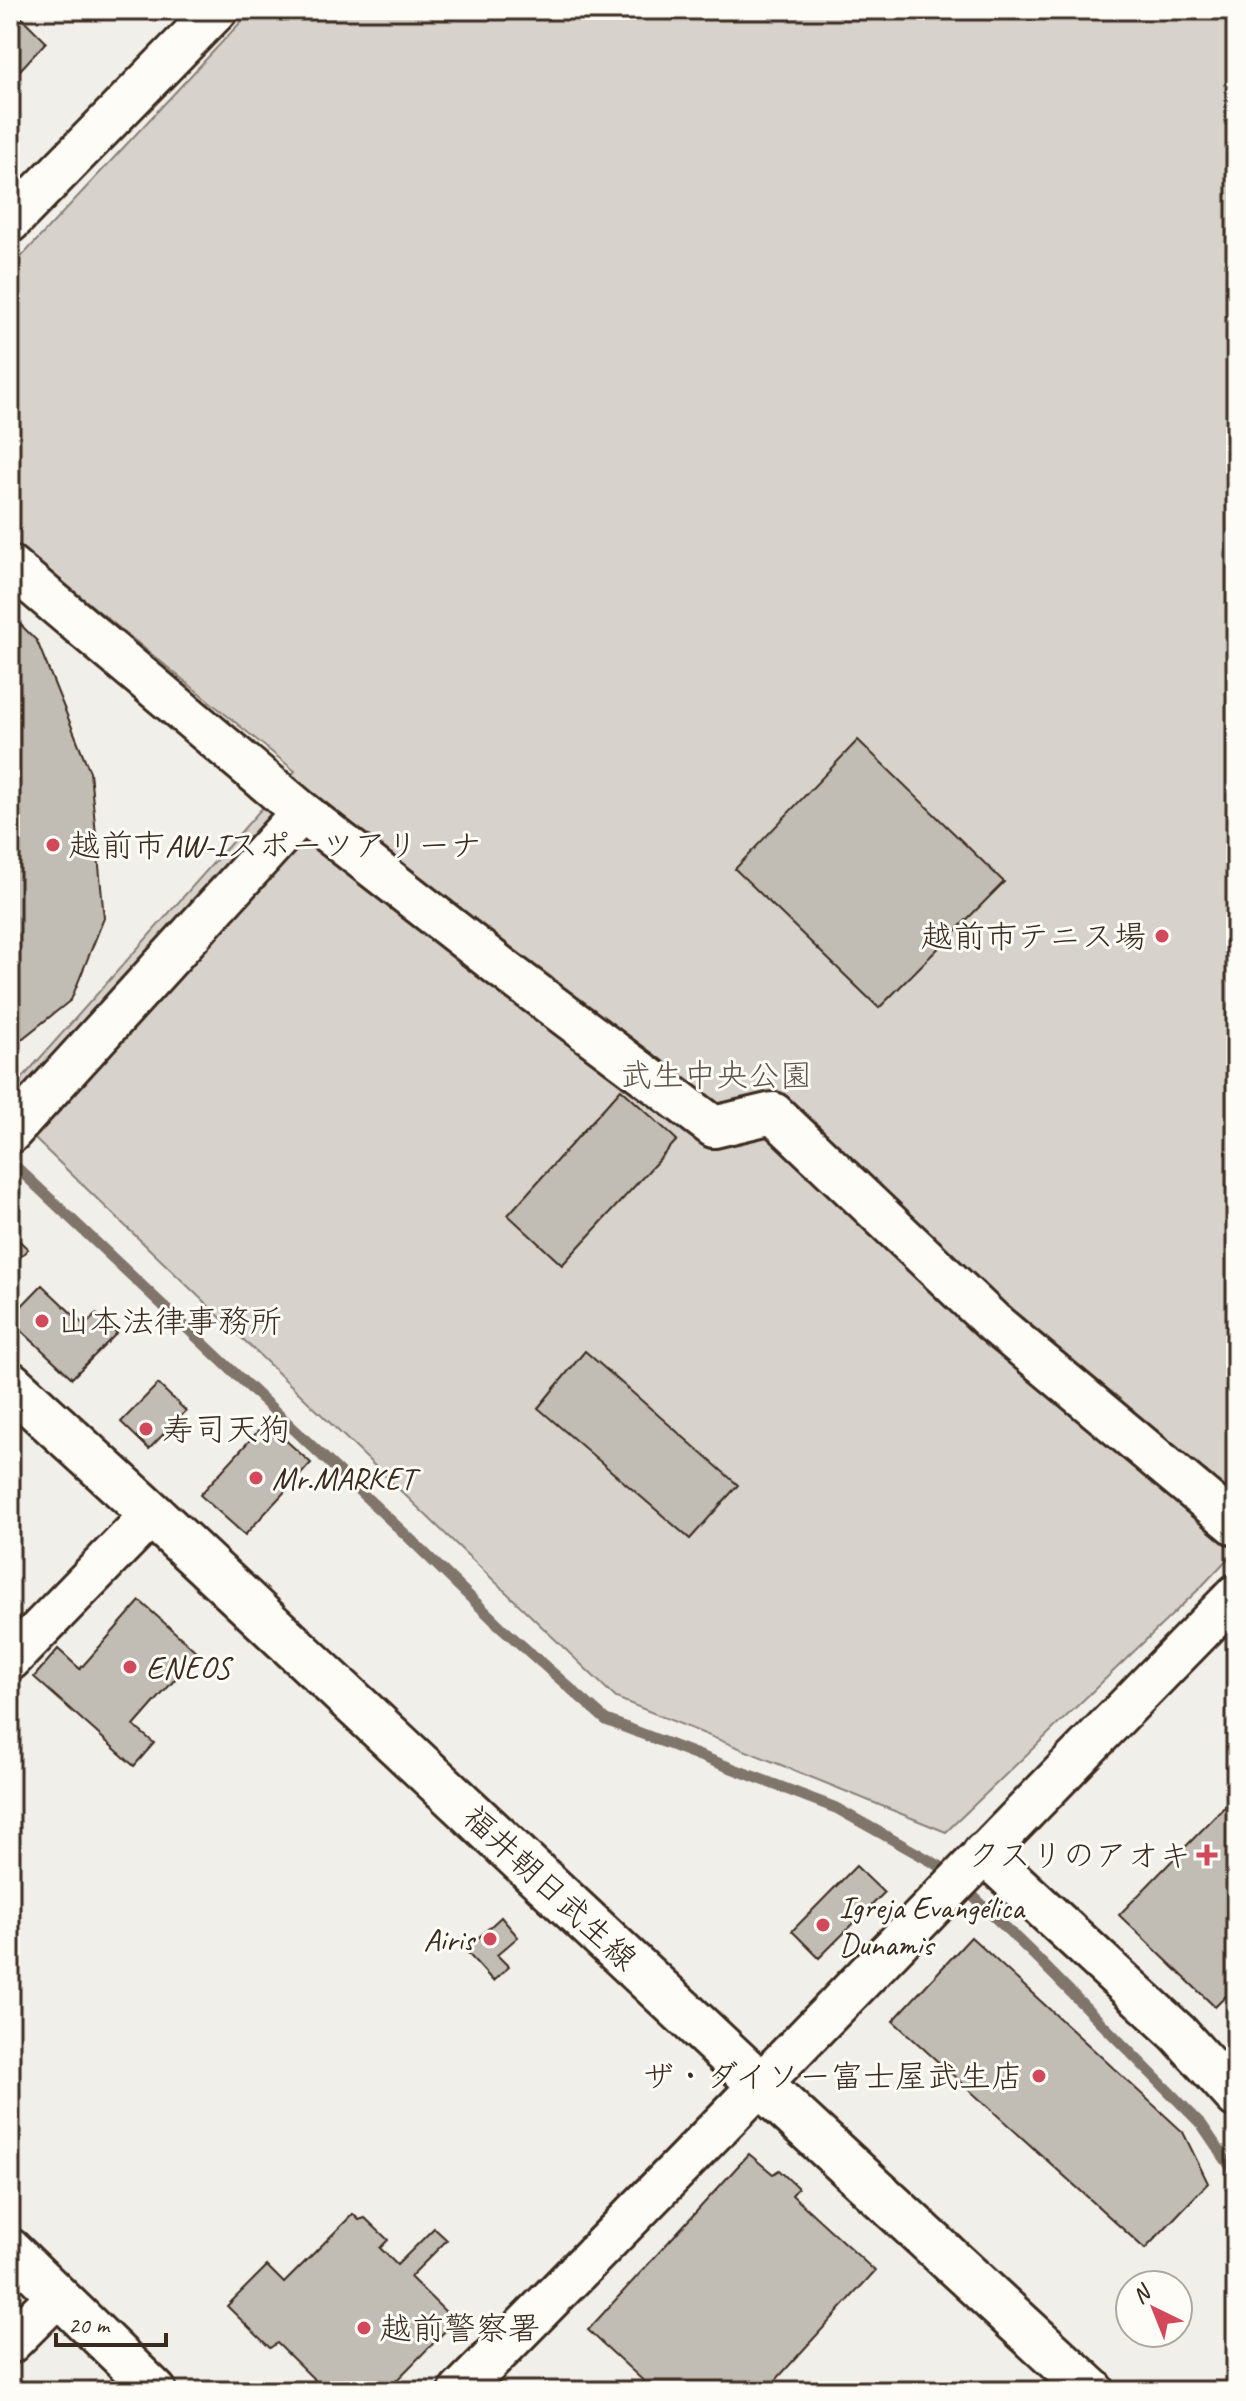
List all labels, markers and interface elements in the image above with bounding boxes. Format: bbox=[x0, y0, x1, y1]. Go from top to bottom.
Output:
place label: 越前市AW-Iスポーツアリーナ bbox=[69, 825, 482, 866]
marker: 越前市AW-Iスポーツアリーナ bbox=[44, 836, 62, 854]
place label: 越前市テニス場 bbox=[921, 916, 1146, 957]
marker: 越前市テニス場 bbox=[1153, 927, 1171, 945]
park label: 武生中央公園 bbox=[620, 1055, 812, 1096]
place label: 山本法律事務所 bbox=[58, 1301, 282, 1342]
marker: 山本法律事務所 bbox=[33, 1312, 51, 1330]
place label: 寿司天狗 bbox=[162, 1409, 290, 1450]
marker: 寿司天狗 bbox=[137, 1420, 155, 1438]
place label: Mr.MARKET bbox=[272, 1458, 421, 1499]
marker: Mr.MARKET bbox=[247, 1469, 265, 1487]
place label: ENEOS bbox=[146, 1647, 235, 1688]
marker: ENEOS bbox=[121, 1658, 139, 1676]
street label: 福井朝日武生線 bbox=[454, 1797, 646, 1979]
place label: クスリのアオキ bbox=[968, 1835, 1191, 1876]
marker: クスリのアオキ bbox=[1198, 1846, 1216, 1864]
place label: Igreja Evangélica Dunamis bbox=[839, 1887, 1026, 1965]
marker: Igreja Evangélica Dunamis bbox=[814, 1916, 832, 1934]
place label: Airis bbox=[424, 1919, 476, 1960]
marker: Airis bbox=[481, 1930, 499, 1948]
place label: ザ・ダイソー富士屋武生店 bbox=[642, 2056, 1023, 2097]
marker: ザ・ダイソー富士屋武生店 bbox=[1030, 2067, 1048, 2085]
north arrow bbox=[1114, 2269, 1194, 2349]
text: N bbox=[1127, 2278, 1158, 2310]
scale bar bbox=[56, 2297, 166, 2347]
place label: 越前警察署 bbox=[380, 2308, 540, 2349]
text: 20 m bbox=[68, 2310, 111, 2340]
marker: 越前警察署 bbox=[355, 2319, 373, 2337]

